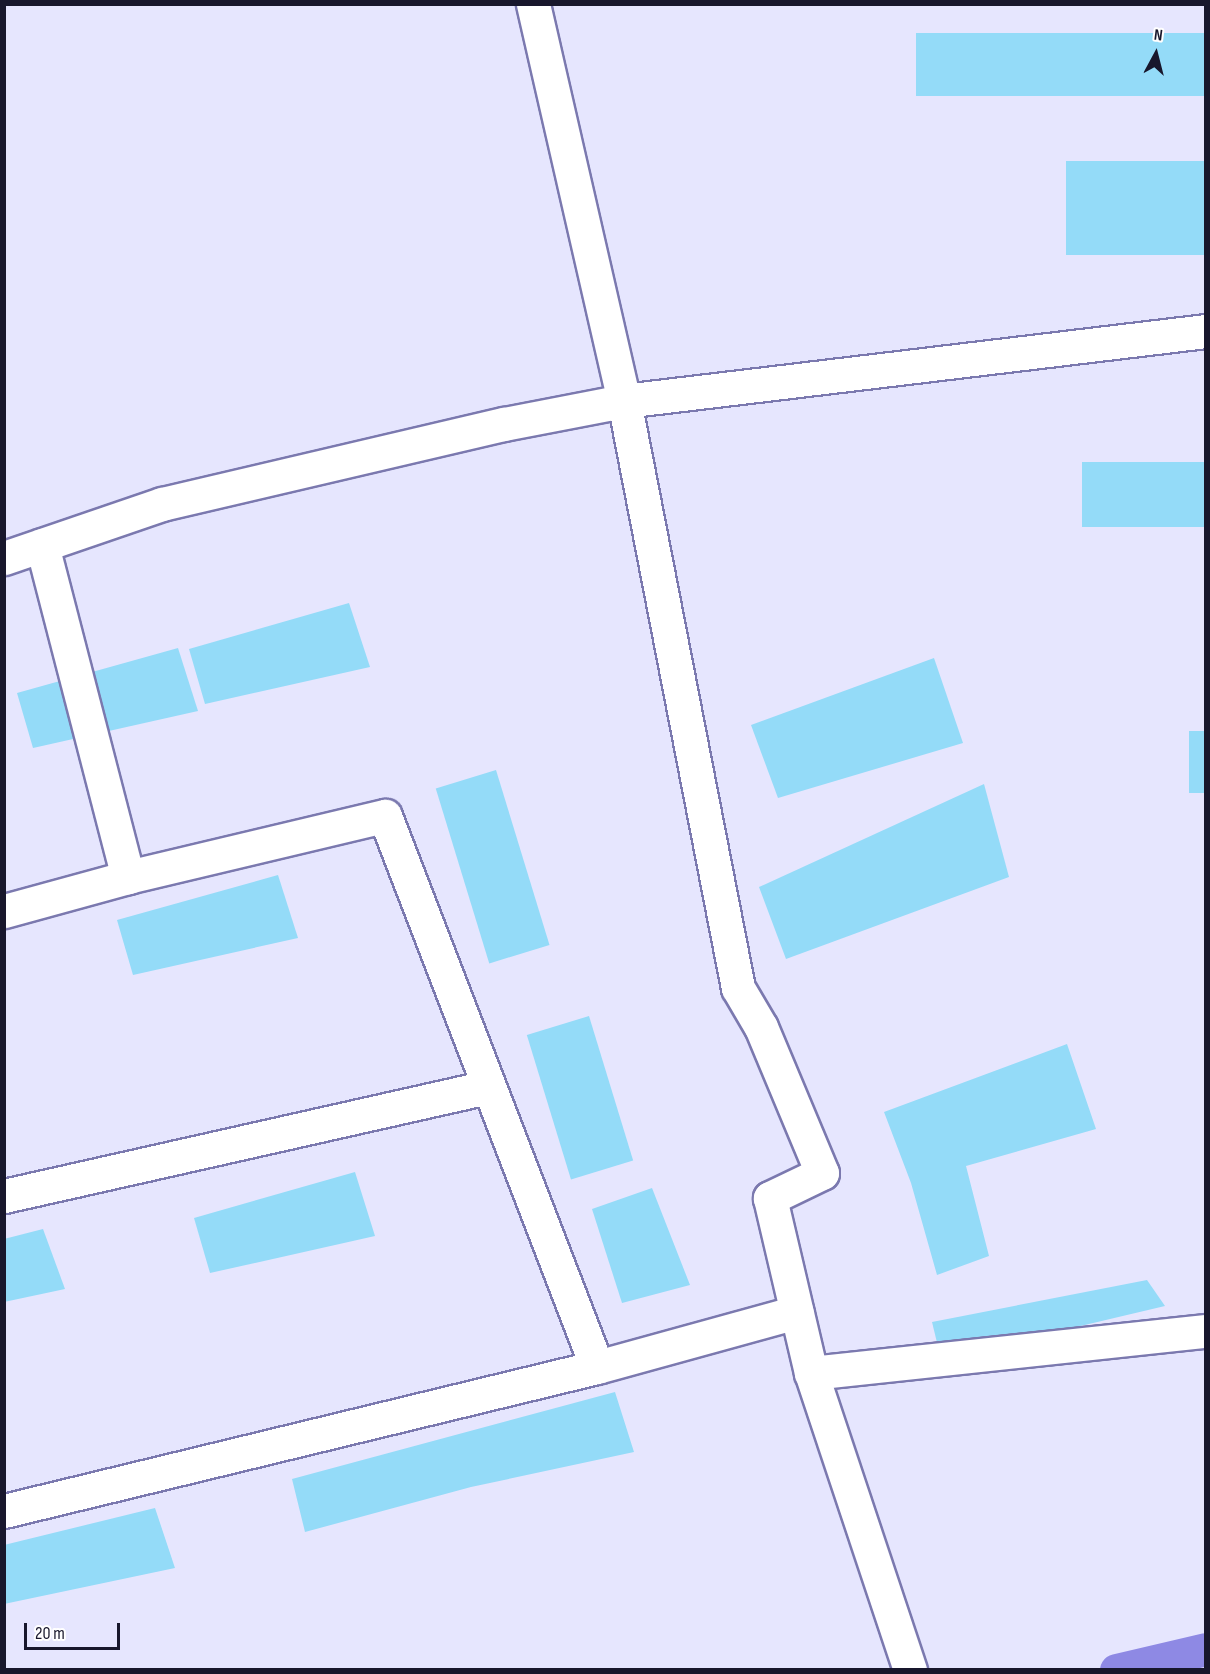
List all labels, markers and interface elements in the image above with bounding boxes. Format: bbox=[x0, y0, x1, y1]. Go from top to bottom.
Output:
north arrow bbox=[1126, 24, 1186, 84]
text: N bbox=[1153, 26, 1164, 46]
scale bar bbox=[27, 1611, 123, 1649]
text: 20 m bbox=[35, 1623, 65, 1644]

